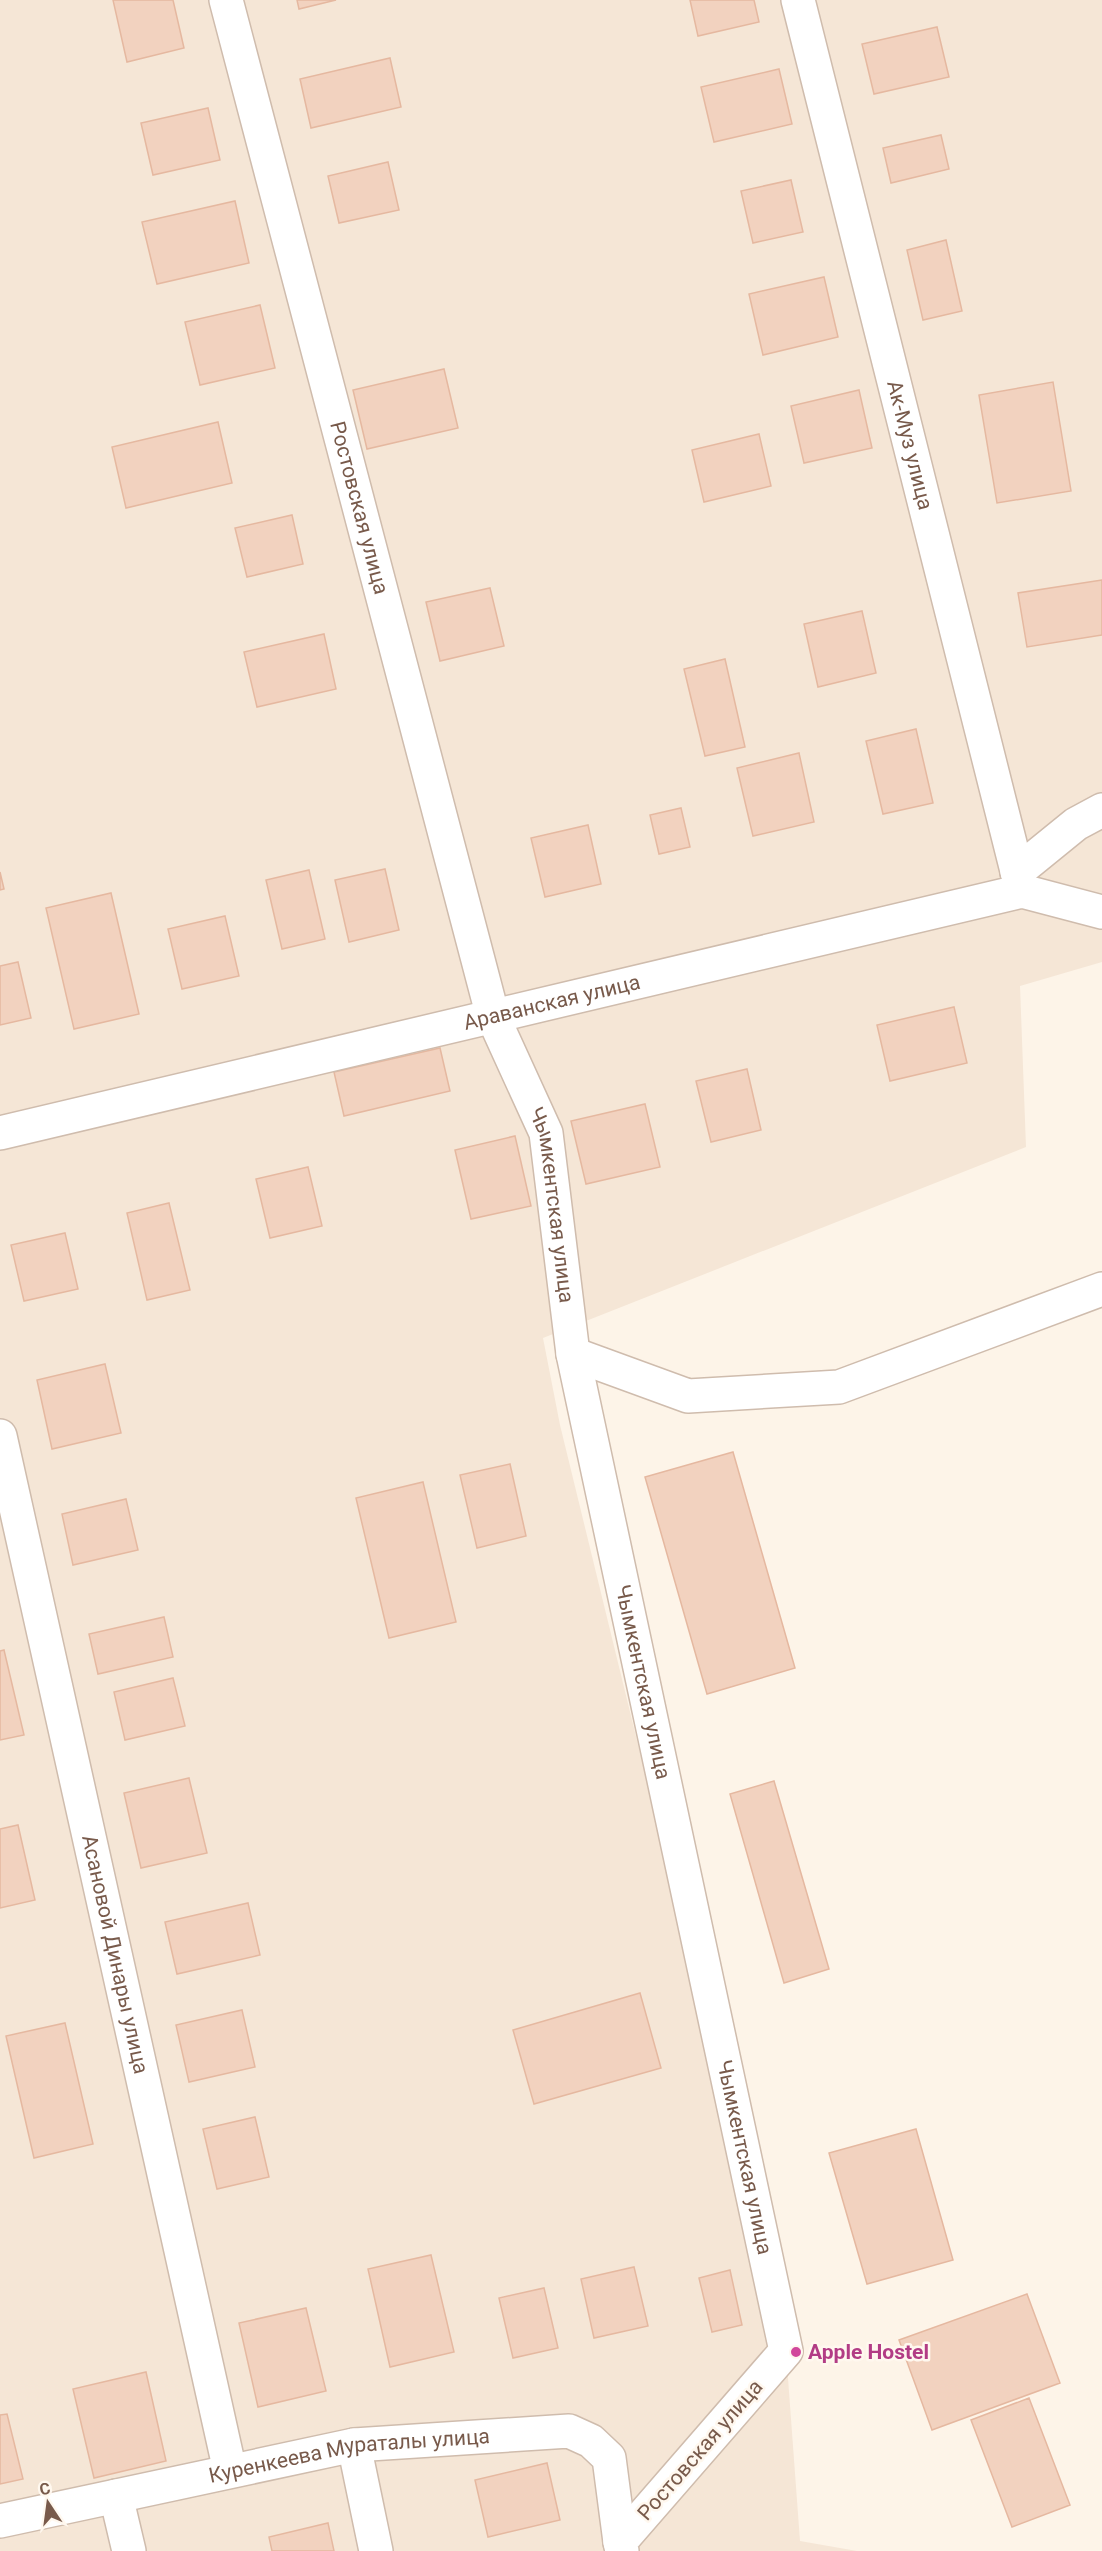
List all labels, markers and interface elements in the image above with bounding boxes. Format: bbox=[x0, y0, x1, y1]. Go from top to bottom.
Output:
street label: Ак-Муз улица bbox=[882, 378, 938, 512]
street label: Ростовская улица bbox=[325, 419, 394, 597]
street label: Араванская улица bbox=[461, 970, 642, 1035]
street label: Чымкентская улица bbox=[524, 1103, 579, 1304]
street label: Чымкентская улица bbox=[611, 1583, 676, 1781]
street label: Асановой Динары улица bbox=[77, 1833, 153, 2076]
street label: Чымкентская улица bbox=[712, 2058, 777, 2257]
place label: Apple Hostel bbox=[808, 2340, 929, 2364]
marker: Apple Hostel bbox=[789, 2345, 803, 2359]
street label: Ростовская улица bbox=[633, 2375, 767, 2525]
street label: Куренкеева Мураталы улица bbox=[207, 2424, 491, 2488]
north arrow bbox=[18, 2473, 78, 2533]
text: С bbox=[38, 2478, 52, 2499]

